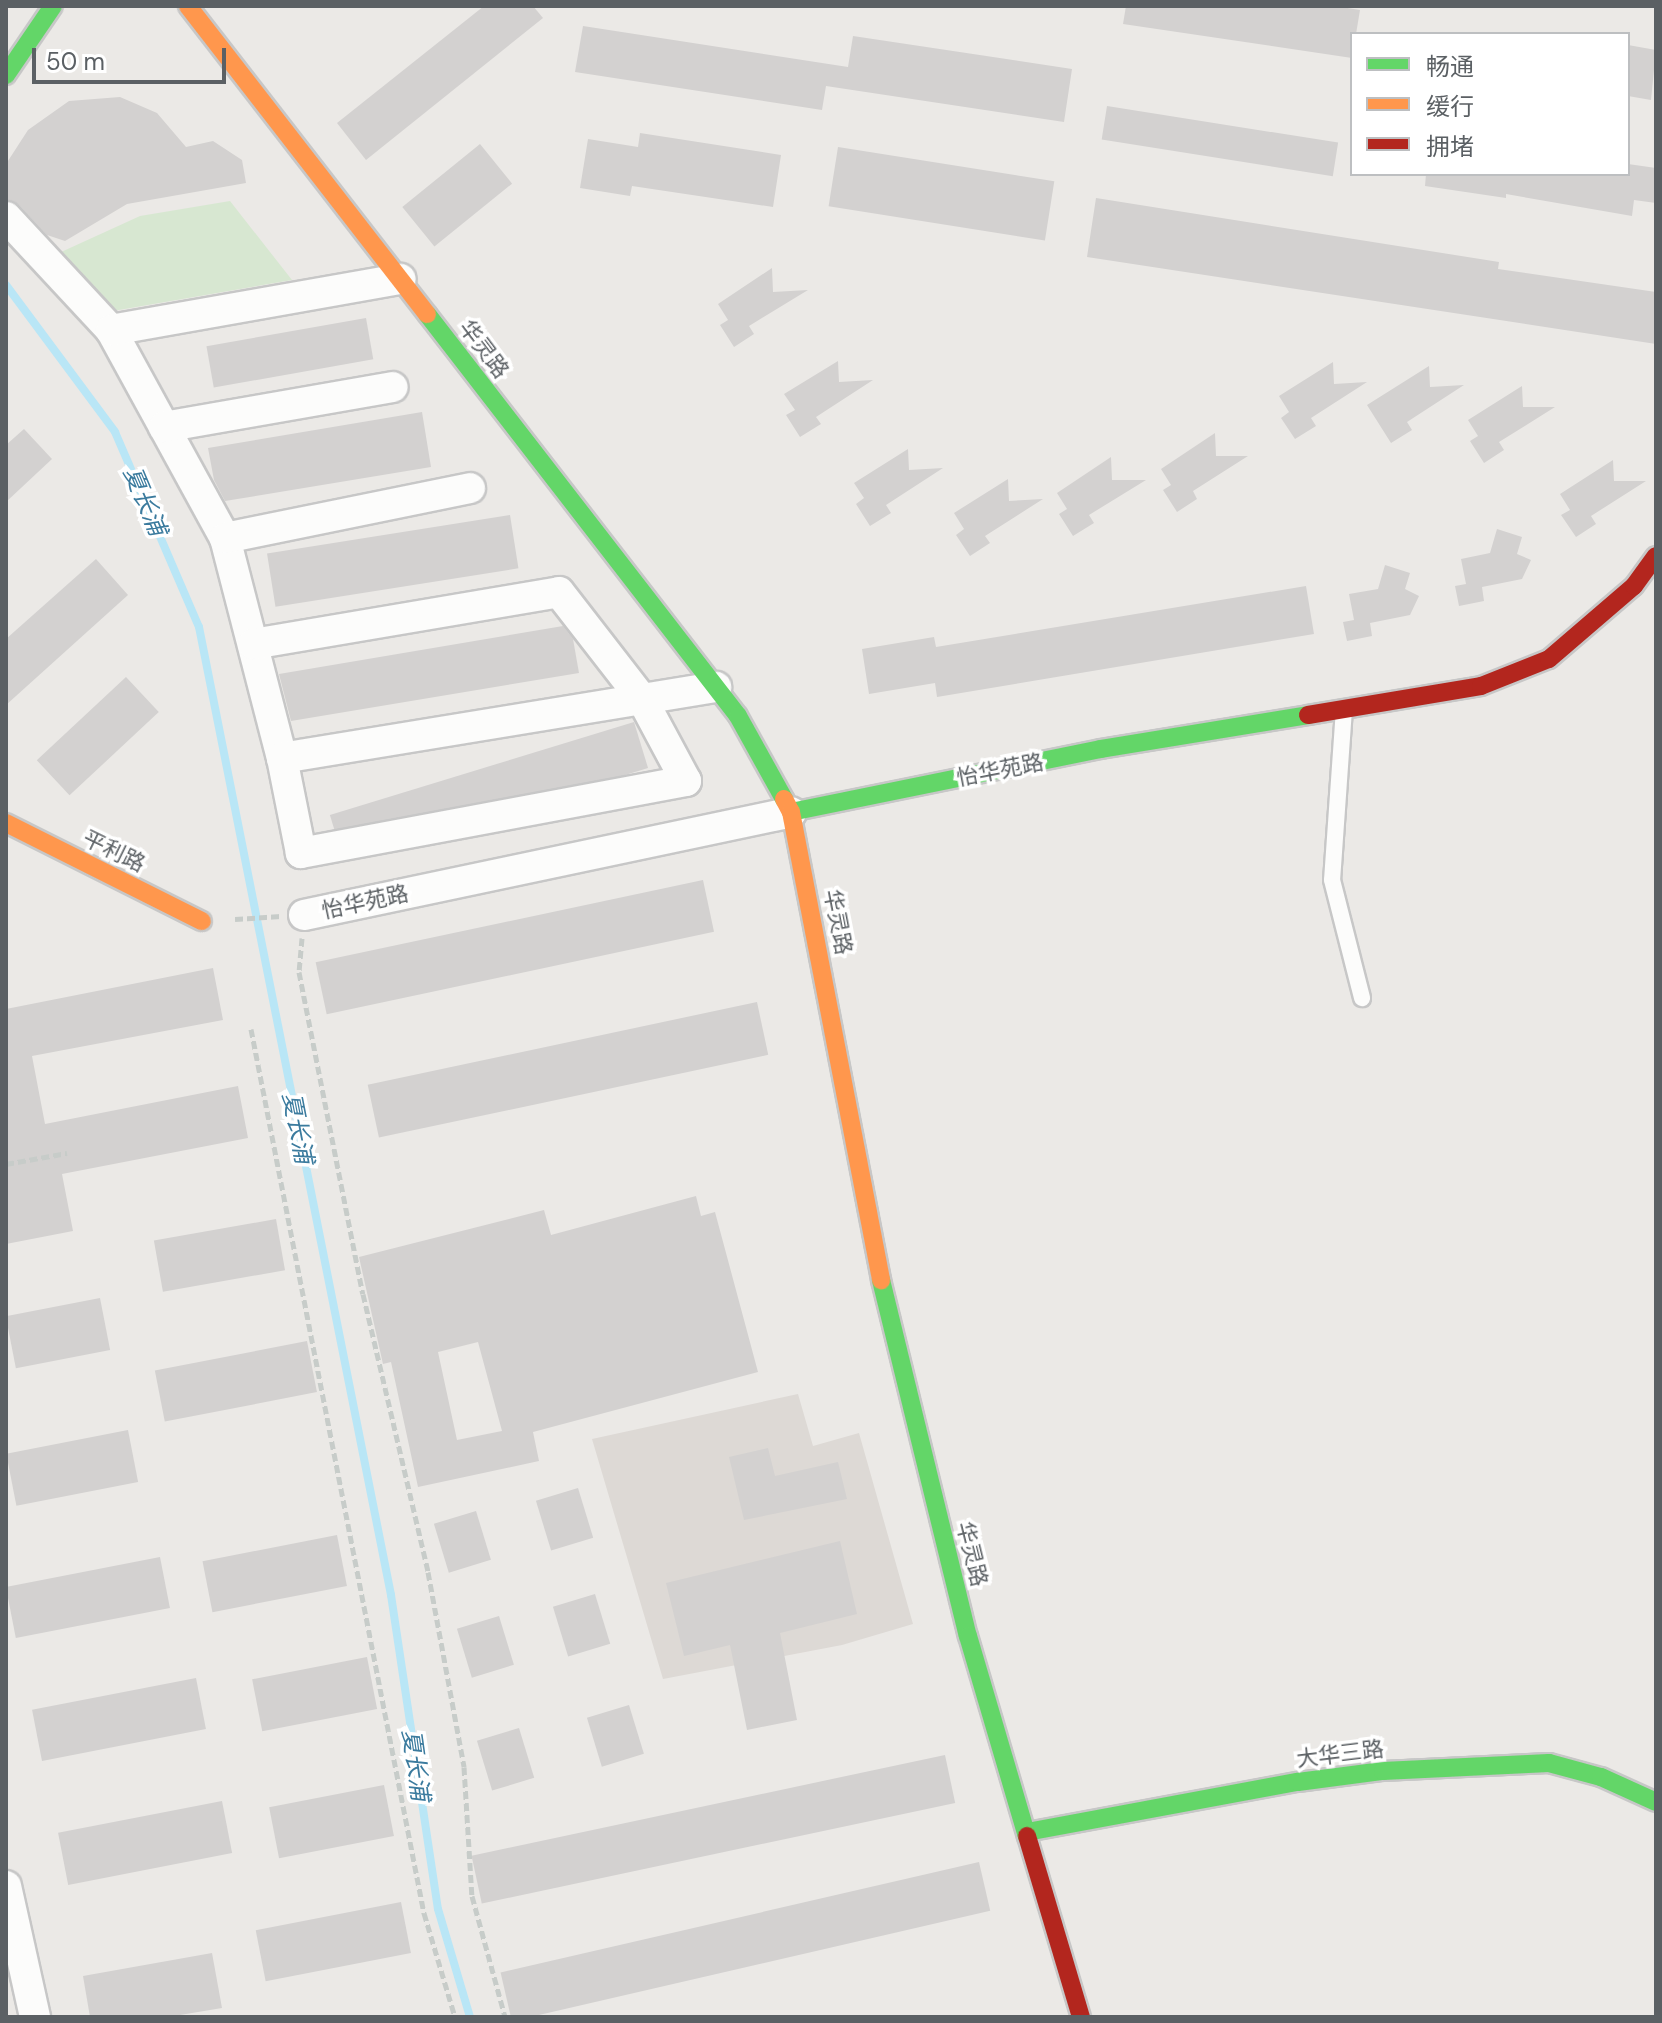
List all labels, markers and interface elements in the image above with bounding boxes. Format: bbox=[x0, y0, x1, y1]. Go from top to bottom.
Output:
scale bar bbox=[36, 32, 230, 82]
legend bbox=[1350, 32, 1630, 176]
text: 50 m bbox=[46, 46, 105, 77]
text: 畅通 bbox=[1426, 51, 1474, 82]
text: 缓行 bbox=[1426, 91, 1474, 122]
text: 拥堵 bbox=[1426, 131, 1474, 162]
street label: 华灵路 bbox=[454, 315, 514, 383]
water label: 夏长浦 bbox=[118, 462, 172, 540]
street label: 怡华苑路 bbox=[954, 749, 1046, 791]
street label: 平利路 bbox=[79, 825, 149, 877]
street label: 怡华苑路 bbox=[319, 880, 411, 924]
street label: 华灵路 bbox=[819, 887, 857, 957]
water label: 夏长浦 bbox=[277, 1090, 319, 1166]
street label: 华灵路 bbox=[951, 1519, 993, 1589]
water label: 夏长浦 bbox=[397, 1727, 435, 1803]
street label: 大华三路 bbox=[1295, 1736, 1385, 1772]

